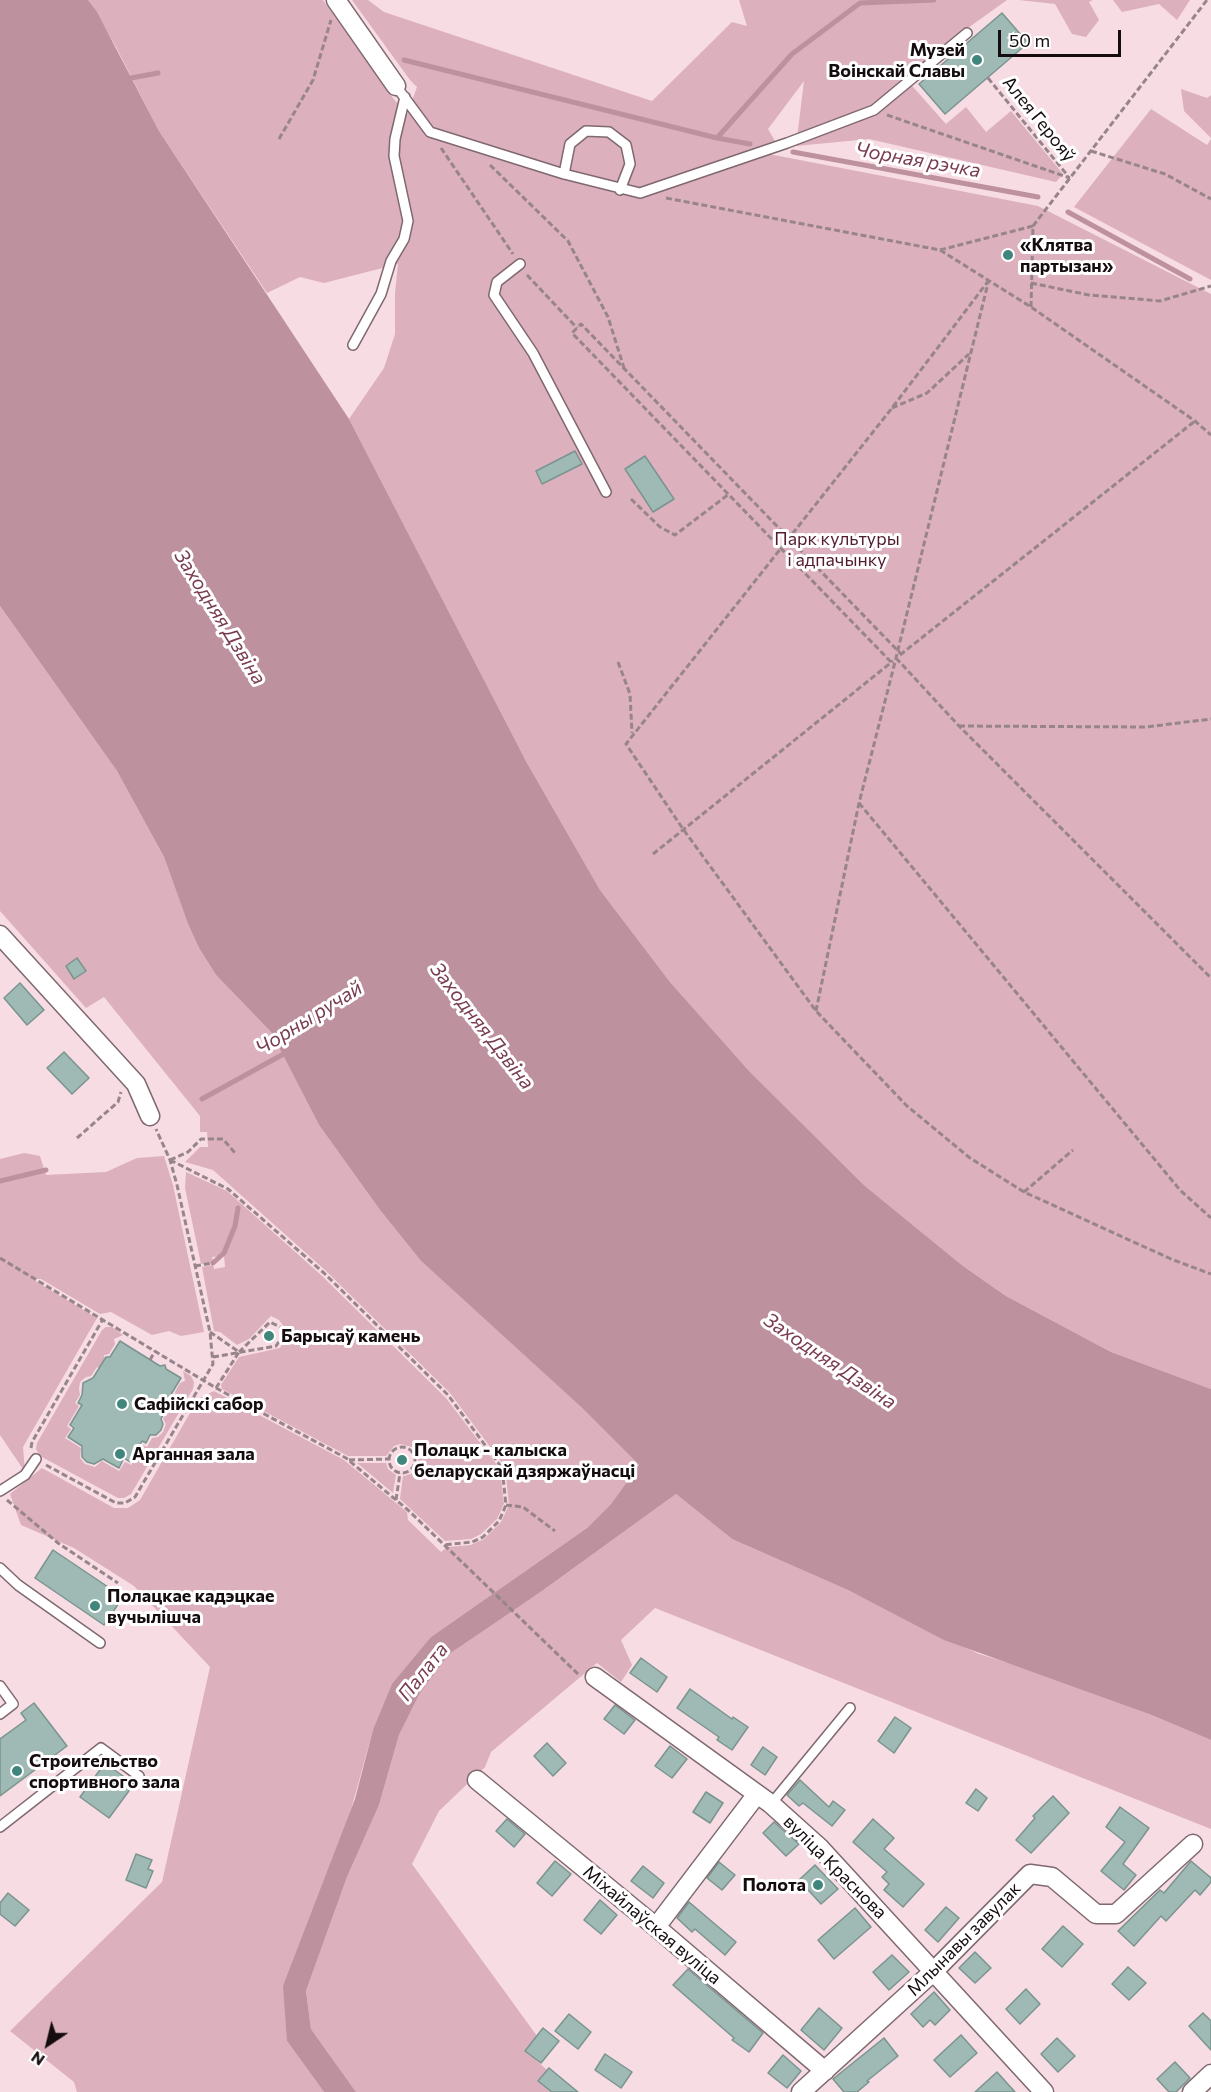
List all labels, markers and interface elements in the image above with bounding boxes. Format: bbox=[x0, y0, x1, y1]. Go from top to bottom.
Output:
scale bar bbox=[1001, 18, 1124, 56]
text: 50 m bbox=[1009, 29, 1050, 51]
place label: Музей Воінскай Славы bbox=[828, 39, 965, 82]
marker: Музей Воінскай Славы bbox=[970, 53, 984, 67]
street label: Алея Герояў bbox=[998, 72, 1080, 166]
water label: Чорная рэчка bbox=[854, 137, 982, 183]
place label: «Клятва партызан» bbox=[1020, 234, 1113, 276]
marker: «Клятва партызан» bbox=[1001, 248, 1015, 262]
park label: Парк культуры і адпачынку bbox=[774, 528, 900, 570]
water label: Заходняя Дзвіна bbox=[169, 545, 271, 689]
water label: Заходняя Дзвіна bbox=[425, 958, 539, 1094]
water label: Чорны ручай bbox=[251, 976, 367, 1060]
water label: Заходняя Дзвіна bbox=[759, 1308, 901, 1414]
place label: Барысаў камень bbox=[281, 1325, 420, 1347]
marker: Барысаў камень bbox=[262, 1329, 276, 1343]
place label: Сафійскі сабор bbox=[134, 1393, 264, 1415]
marker: Сафійскі сабор bbox=[115, 1397, 129, 1411]
place label: Полацк - калыска беларускай дзяржаўнасці bbox=[414, 1439, 635, 1482]
place label: Арганная зала bbox=[132, 1443, 255, 1465]
marker: Арганная зала bbox=[113, 1447, 127, 1461]
marker: Полацк - калыска беларускай дзяржаўнасці bbox=[395, 1453, 409, 1467]
place label: Полацкае кадэцкае вучылішча bbox=[107, 1585, 274, 1628]
marker: Полацкае кадэцкае вучылішча bbox=[88, 1599, 102, 1613]
water label: Палата bbox=[393, 1638, 453, 1706]
place label: Строительство спортивного зала bbox=[29, 1750, 180, 1792]
marker: Строительство спортивного зала bbox=[10, 1764, 24, 1778]
street label: вуліца Краснова bbox=[779, 1811, 891, 1923]
street label: Міхайлаўская вуліца bbox=[579, 1861, 725, 1989]
place label: Полота bbox=[742, 1874, 806, 1896]
marker: Полота bbox=[811, 1878, 825, 1892]
street label: Млынавы завулак bbox=[903, 1878, 1025, 2000]
north arrow bbox=[18, 2014, 78, 2074]
text: N bbox=[27, 2048, 48, 2070]

